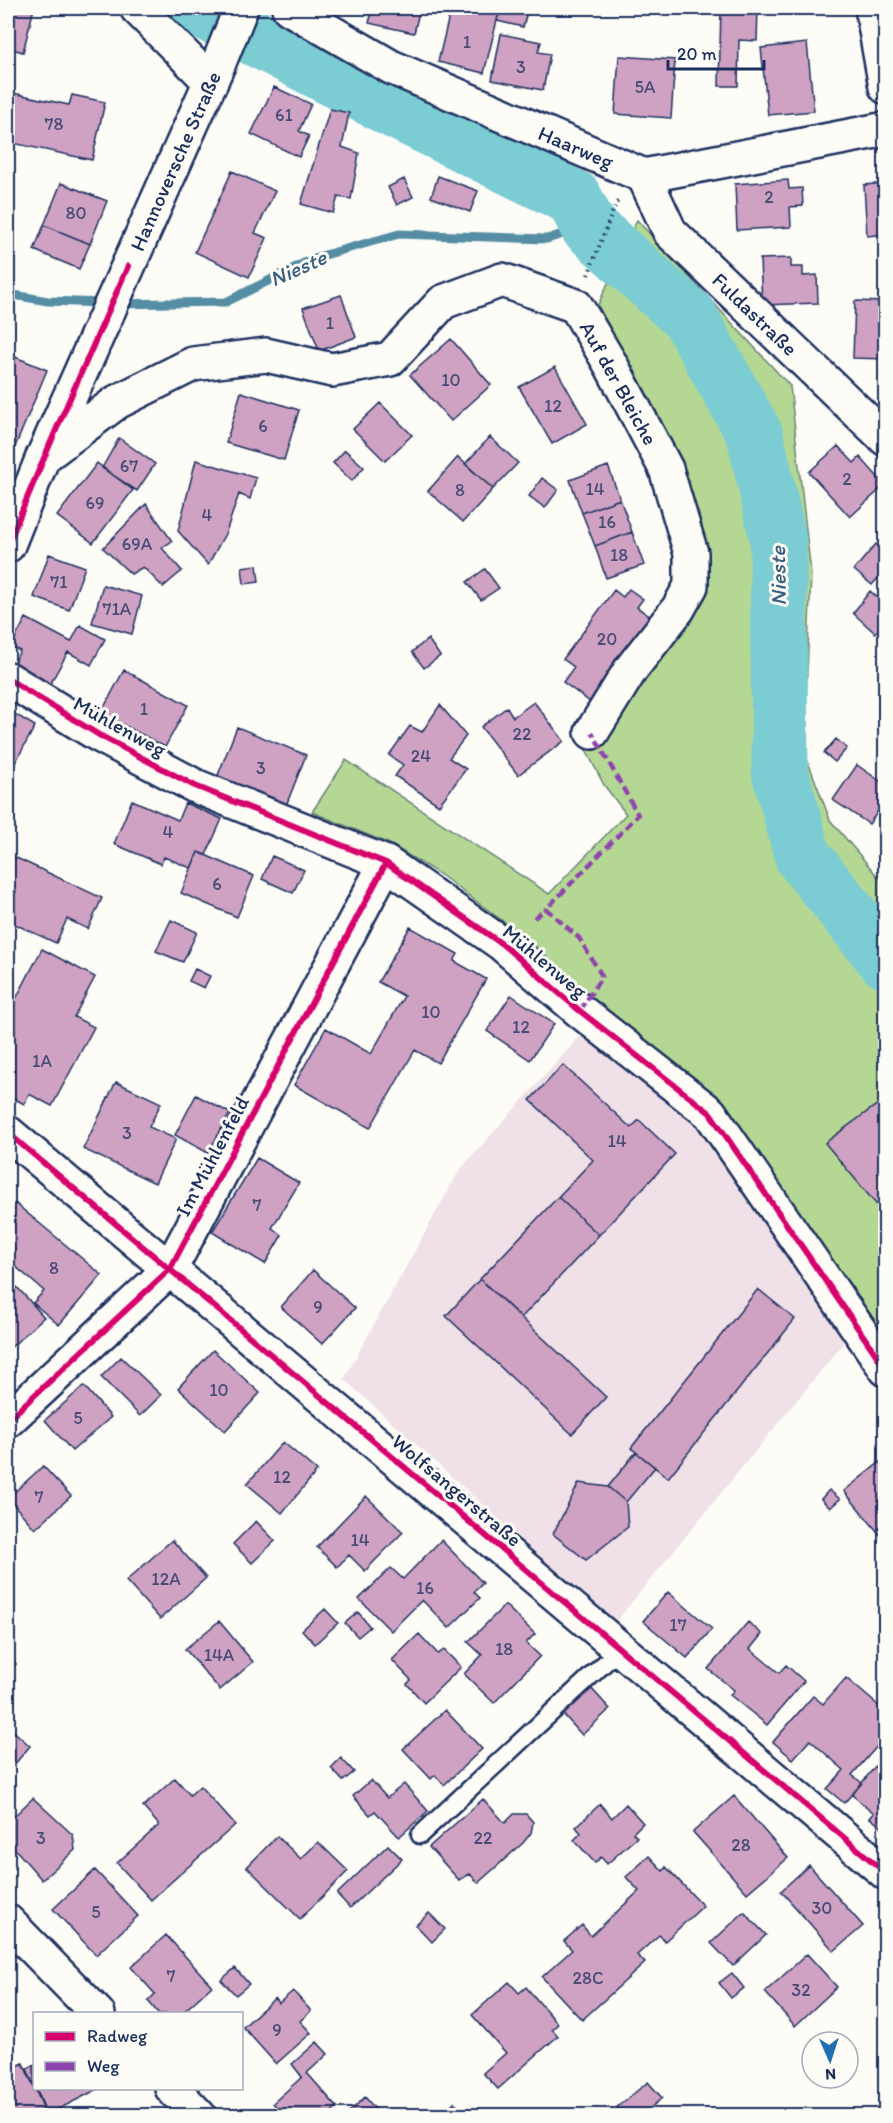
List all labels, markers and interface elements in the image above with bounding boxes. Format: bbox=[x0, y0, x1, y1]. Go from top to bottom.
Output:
house number: 1 bbox=[463, 31, 471, 53]
scale bar bbox=[668, 33, 764, 71]
text: 20 m bbox=[677, 43, 717, 65]
house number: 3 bbox=[516, 56, 526, 78]
street label: Hannoversche Straße bbox=[124, 67, 226, 255]
house number: 5A bbox=[635, 76, 656, 98]
house number: 61 bbox=[275, 104, 293, 126]
house number: 78 bbox=[45, 113, 64, 135]
street label: Haarweg bbox=[535, 120, 618, 174]
house number: 2 bbox=[764, 186, 774, 208]
house number: 80 bbox=[66, 202, 86, 224]
water label: Nieste bbox=[265, 243, 332, 292]
street label: Fuldastraße bbox=[707, 267, 803, 361]
house number: 1 bbox=[326, 312, 334, 334]
street label: Auf der Bleiche bbox=[575, 317, 663, 449]
house number: 10 bbox=[441, 369, 461, 391]
house number: 12 bbox=[544, 395, 562, 417]
house number: 6 bbox=[258, 415, 268, 437]
house number: 67 bbox=[120, 455, 138, 477]
house number: 2 bbox=[842, 468, 852, 490]
house number: 14 bbox=[585, 478, 605, 500]
house number: 8 bbox=[455, 479, 465, 501]
house number: 69 bbox=[86, 492, 104, 514]
house number: 4 bbox=[202, 504, 213, 526]
house number: 16 bbox=[598, 511, 616, 533]
house number: 69A bbox=[122, 533, 153, 555]
house number: 18 bbox=[610, 544, 628, 566]
water label: Nieste bbox=[764, 545, 792, 606]
house number: 71 bbox=[50, 571, 68, 593]
house number: 71A bbox=[103, 598, 132, 620]
house number: 20 bbox=[597, 628, 617, 650]
street label: Mühlenweg bbox=[69, 690, 171, 762]
house number: 1 bbox=[140, 698, 148, 720]
house number: 22 bbox=[513, 723, 532, 745]
house number: 24 bbox=[411, 745, 431, 767]
house number: 3 bbox=[256, 757, 266, 779]
house number: 4 bbox=[163, 821, 174, 843]
house number: 6 bbox=[212, 873, 222, 895]
street label: Mühlenweg bbox=[498, 919, 592, 1004]
house number: 10 bbox=[421, 1001, 441, 1023]
house number: 12 bbox=[512, 1016, 530, 1038]
house number: 1A bbox=[32, 1050, 52, 1072]
street label: Im Mühlenfeld bbox=[170, 1091, 254, 1220]
house number: 3 bbox=[122, 1122, 132, 1144]
house number: 14 bbox=[607, 1130, 627, 1152]
house number: 7 bbox=[253, 1194, 262, 1216]
house number: 8 bbox=[49, 1257, 59, 1279]
house number: 9 bbox=[313, 1296, 323, 1318]
house number: 10 bbox=[209, 1379, 229, 1401]
house number: 5 bbox=[73, 1407, 83, 1429]
street label: Wolfsangerstraße bbox=[387, 1428, 527, 1552]
house number: 12 bbox=[273, 1466, 291, 1488]
house number: 7 bbox=[35, 1486, 44, 1508]
house number: 14 bbox=[350, 1529, 370, 1551]
house number: 12A bbox=[151, 1568, 181, 1590]
house number: 16 bbox=[416, 1577, 434, 1599]
house number: 17 bbox=[669, 1614, 687, 1636]
house number: 18 bbox=[495, 1638, 513, 1660]
house number: 14A bbox=[204, 1644, 235, 1666]
house number: 3 bbox=[36, 1827, 46, 1849]
house number: 22 bbox=[474, 1827, 493, 1849]
house number: 28 bbox=[731, 1834, 751, 1856]
house number: 30 bbox=[812, 1897, 832, 1919]
house number: 5 bbox=[91, 1901, 101, 1923]
house number: 7 bbox=[167, 1965, 176, 1987]
house number: 28C bbox=[573, 1967, 603, 1989]
house number: 32 bbox=[791, 1979, 811, 2001]
legend bbox=[33, 2012, 243, 2090]
house number: 9 bbox=[272, 2019, 282, 2041]
text: Radweg bbox=[87, 2025, 148, 2047]
north arrow bbox=[800, 2030, 860, 2090]
text: Weg bbox=[87, 2055, 120, 2077]
text: N bbox=[825, 2065, 837, 2084]

